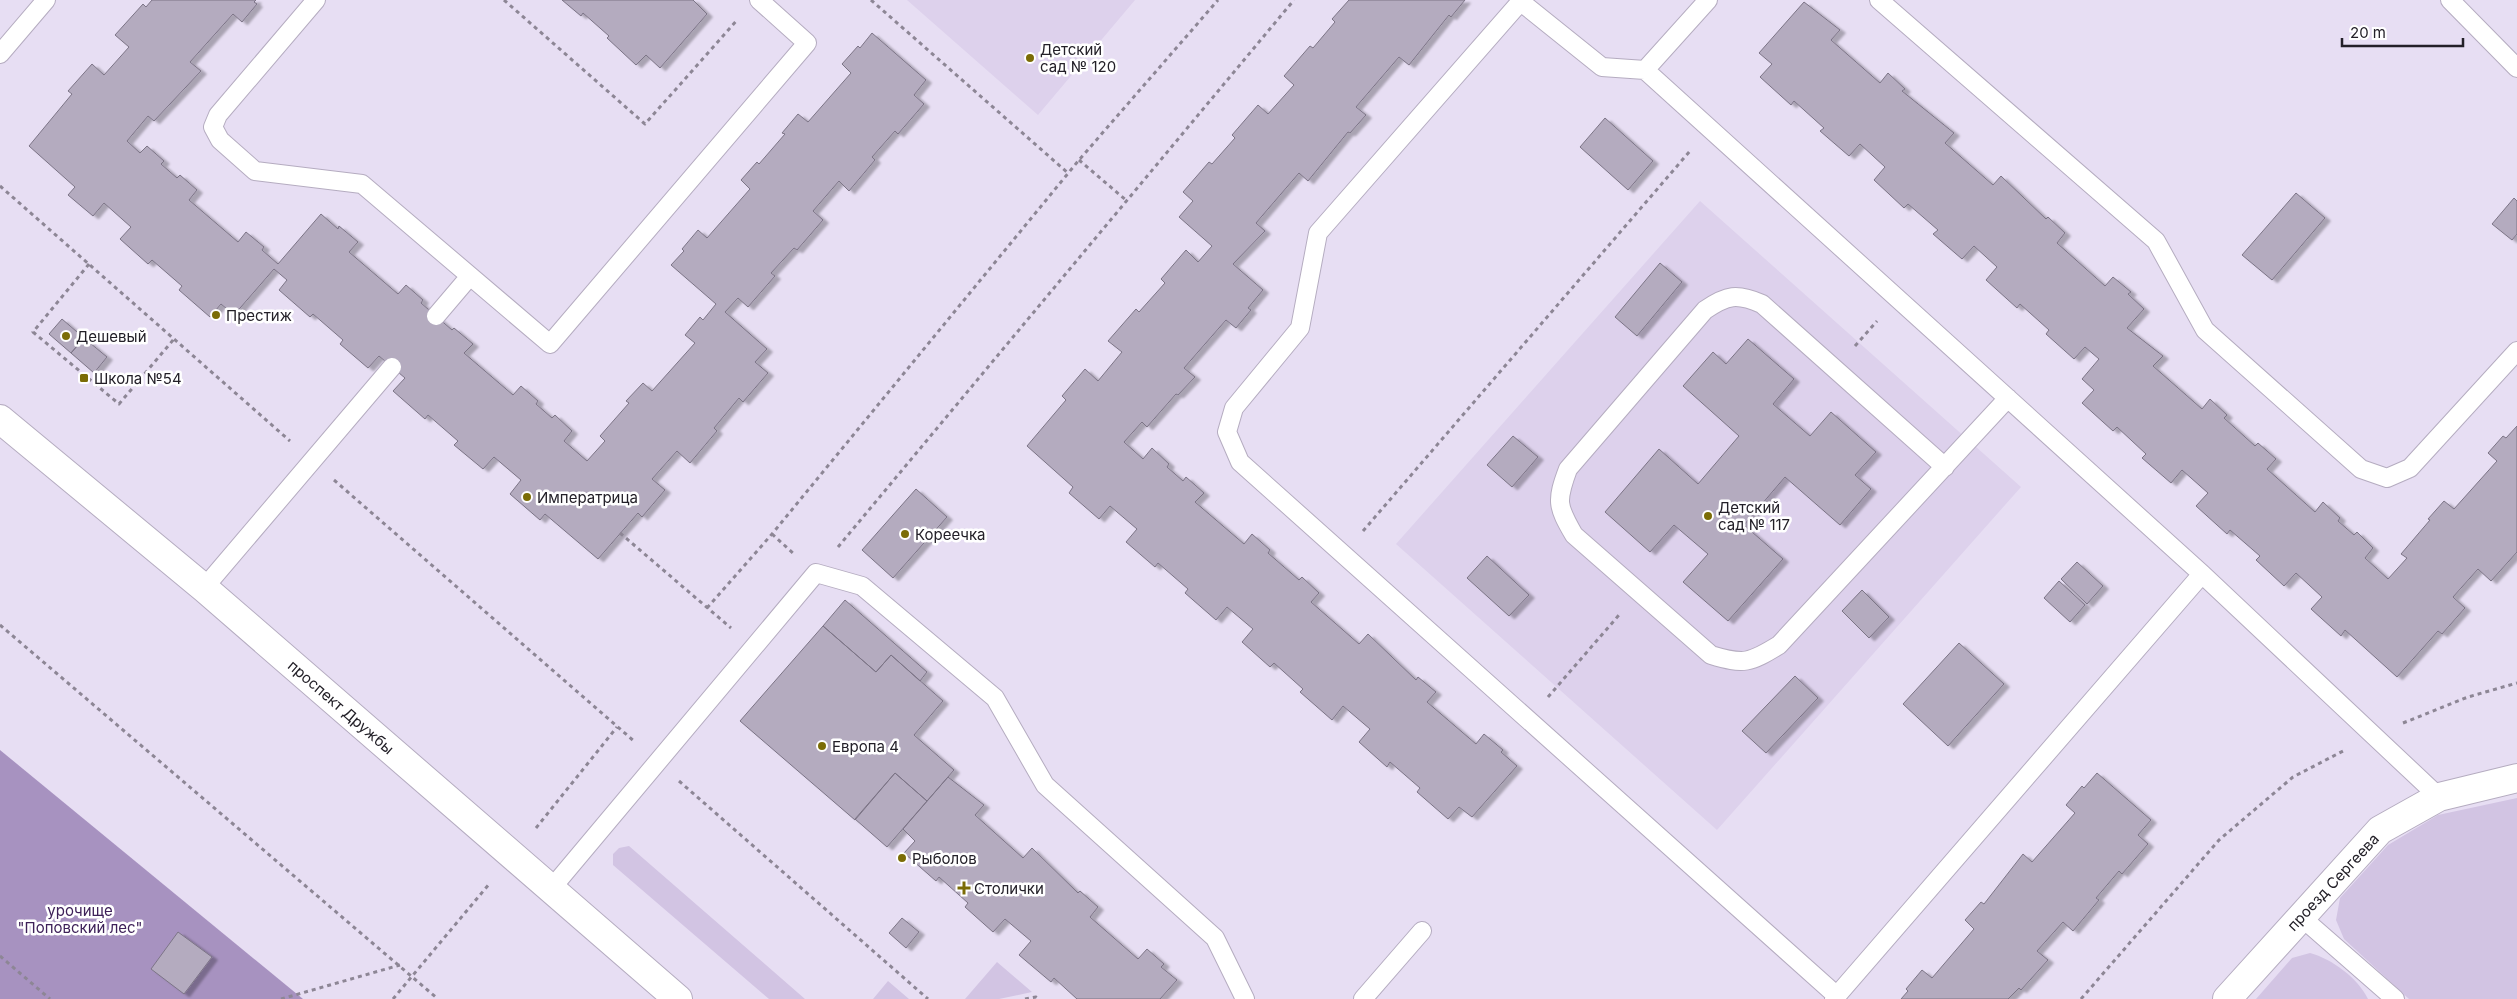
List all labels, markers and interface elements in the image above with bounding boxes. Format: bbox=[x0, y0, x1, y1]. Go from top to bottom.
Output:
scale bar bbox=[2342, 15, 2463, 47]
text: 20 m bbox=[2350, 23, 2386, 42]
place label: Детский сад № 120 bbox=[1040, 40, 1116, 76]
marker: Детский сад № 120 bbox=[1024, 52, 1036, 64]
place label: Престиж bbox=[226, 306, 292, 325]
marker: Престиж bbox=[210, 309, 222, 321]
place label: Дешевый bbox=[76, 327, 147, 346]
marker: Дешевый bbox=[60, 330, 72, 342]
place label: Школа №54 bbox=[94, 369, 182, 388]
marker: Школа №54 bbox=[78, 372, 90, 384]
place label: Императрица bbox=[537, 488, 638, 507]
marker: Императрица bbox=[521, 491, 533, 503]
place label: Детский сад № 117 bbox=[1718, 498, 1790, 534]
marker: Детский сад № 117 bbox=[1702, 510, 1714, 522]
place label: Кореечка bbox=[915, 525, 986, 544]
marker: Кореечка bbox=[899, 528, 911, 540]
street label: проспект Дружбы bbox=[284, 656, 398, 758]
place label: Европа 4 bbox=[832, 737, 899, 756]
marker: Европа 4 bbox=[816, 740, 828, 752]
street label: проезд Сергеева bbox=[2283, 829, 2383, 935]
place label: Рыболов bbox=[912, 849, 977, 868]
marker: Рыболов bbox=[896, 852, 908, 864]
place label: Столички bbox=[974, 879, 1044, 898]
marker: Столички bbox=[958, 882, 970, 894]
park label: урочище "Поповский лес" bbox=[18, 901, 142, 937]

